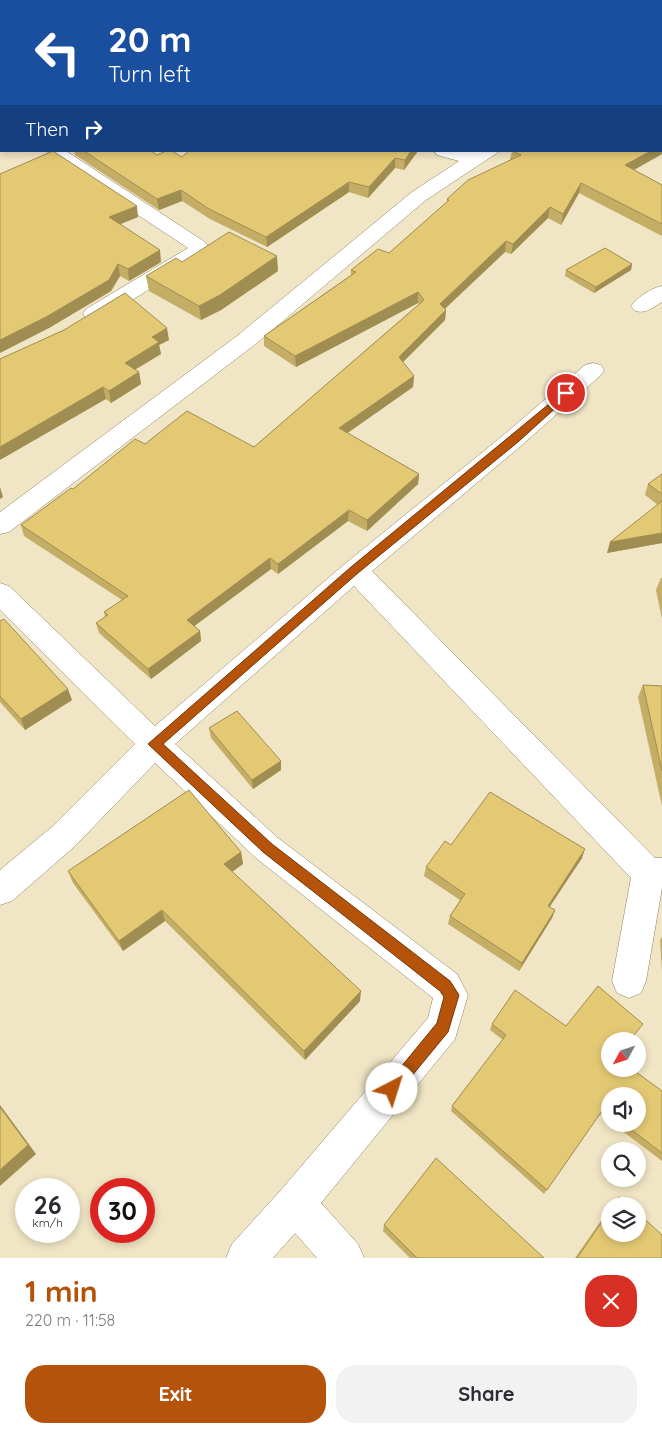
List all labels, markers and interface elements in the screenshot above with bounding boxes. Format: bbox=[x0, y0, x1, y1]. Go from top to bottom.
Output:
text: 20 m bbox=[108, 17, 191, 61]
icon: left bbox=[25, 20, 90, 85]
text: Turn left bbox=[108, 60, 191, 88]
icon: right bbox=[79, 115, 107, 143]
text: Then bbox=[25, 117, 69, 141]
pin bbox=[545, 372, 587, 414]
icon: arrive bbox=[552, 379, 580, 407]
north arrow bbox=[601, 1032, 646, 1078]
map controls bbox=[601, 1032, 646, 1242]
position arrow bbox=[365, 1062, 417, 1114]
button: sound bbox=[601, 1087, 646, 1132]
button: search bbox=[601, 1142, 646, 1187]
speed limit sign: 30 bbox=[90, 1178, 155, 1243]
text: 26 bbox=[33, 1189, 62, 1220]
button: layers bbox=[601, 1197, 646, 1242]
text: km/h bbox=[32, 1215, 63, 1230]
text: 1 min bbox=[25, 1272, 98, 1310]
button: close bbox=[585, 1275, 637, 1327]
text: 220 m · 11:58 bbox=[25, 1310, 115, 1330]
button: Exit bbox=[25, 1365, 326, 1423]
button: Share bbox=[336, 1365, 637, 1423]

